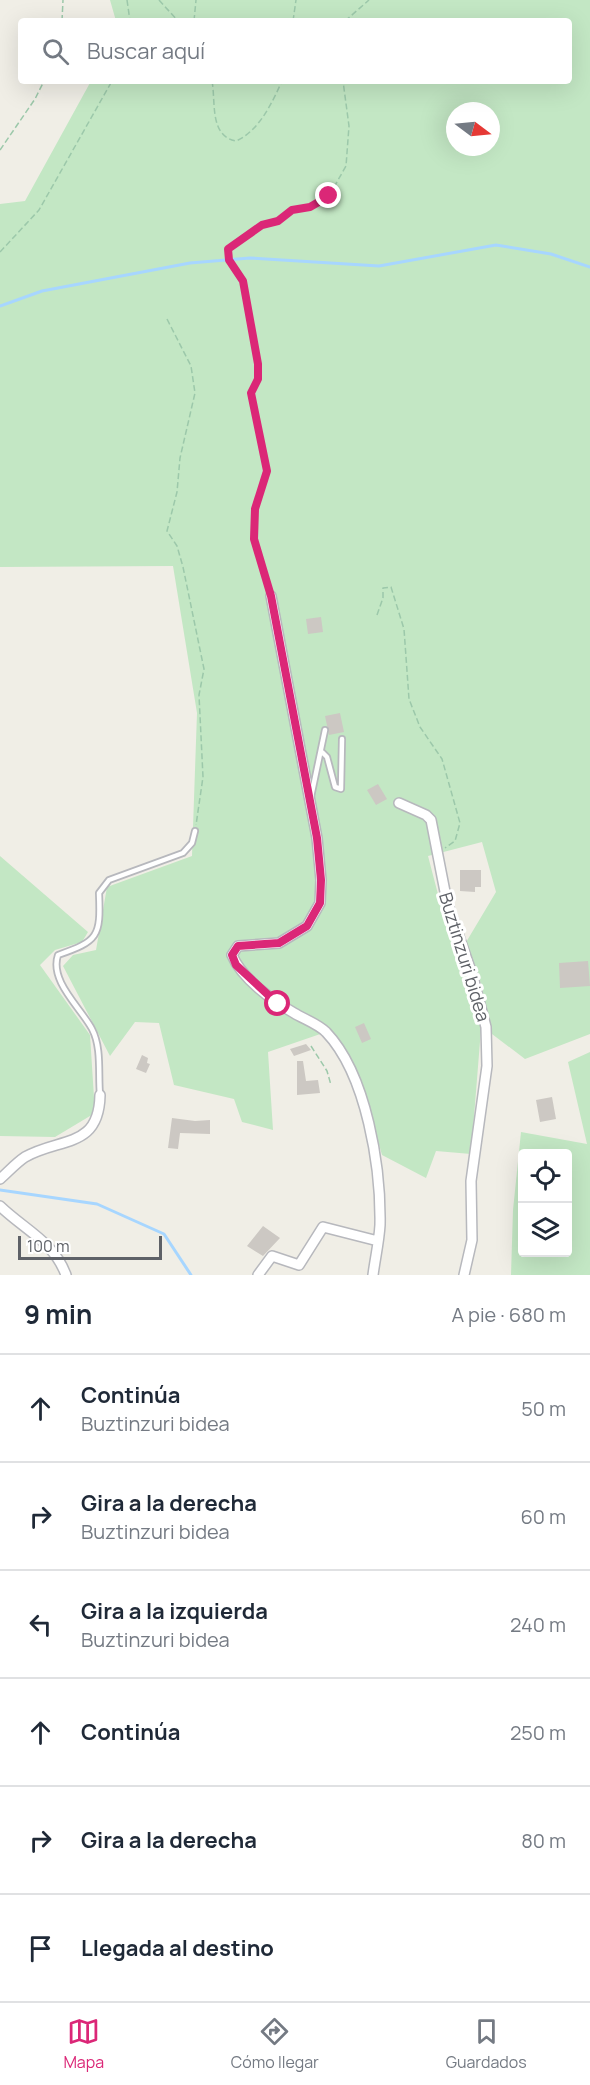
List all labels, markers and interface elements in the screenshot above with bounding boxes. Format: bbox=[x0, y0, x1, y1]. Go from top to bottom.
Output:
search box bbox=[18, 18, 572, 84]
icon: search bbox=[39, 35, 72, 68]
text: Buscar aquí bbox=[87, 36, 205, 66]
north arrow bbox=[446, 102, 500, 156]
route end bbox=[315, 182, 341, 208]
street label: Buztinzuri bidea bbox=[434, 889, 496, 1024]
route start bbox=[264, 990, 290, 1016]
map controls bbox=[518, 1149, 572, 1257]
button: locate bbox=[518, 1149, 572, 1203]
button: layers bbox=[518, 1203, 572, 1257]
scale bar bbox=[18, 1233, 162, 1260]
text: 100 m bbox=[27, 1235, 70, 1257]
text: 9 min bbox=[24, 1296, 92, 1332]
text: A pie · 680 m bbox=[451, 1301, 566, 1328]
text: Continúa bbox=[81, 1380, 181, 1410]
icon: ahead bbox=[24, 1392, 57, 1425]
text: 50 m bbox=[521, 1395, 566, 1422]
text: Buztinzuri bidea bbox=[81, 1410, 230, 1437]
text: Gira a la derecha bbox=[81, 1488, 257, 1518]
icon: right bbox=[24, 1500, 57, 1533]
text: 60 m bbox=[520, 1503, 566, 1530]
text: Buztinzuri bidea bbox=[81, 1518, 230, 1545]
text: Gira a la izquierda bbox=[81, 1596, 268, 1626]
icon: left bbox=[24, 1608, 57, 1641]
text: 240 m bbox=[510, 1611, 566, 1638]
text: Buztinzuri bidea bbox=[81, 1626, 230, 1653]
icon: ahead bbox=[24, 1716, 57, 1749]
text: Continúa bbox=[81, 1717, 181, 1747]
text: 250 m bbox=[510, 1719, 566, 1746]
icon: right bbox=[24, 1824, 57, 1857]
text: Gira a la derecha bbox=[81, 1825, 257, 1855]
text: 80 m bbox=[521, 1827, 566, 1854]
icon: arrive bbox=[24, 1932, 57, 1965]
text: Llegada al destino bbox=[81, 1933, 274, 1963]
tab: Mapa bbox=[63, 2015, 104, 2073]
tab: Cómo llegar bbox=[231, 2015, 319, 2073]
tab: Guardados bbox=[446, 2015, 527, 2073]

